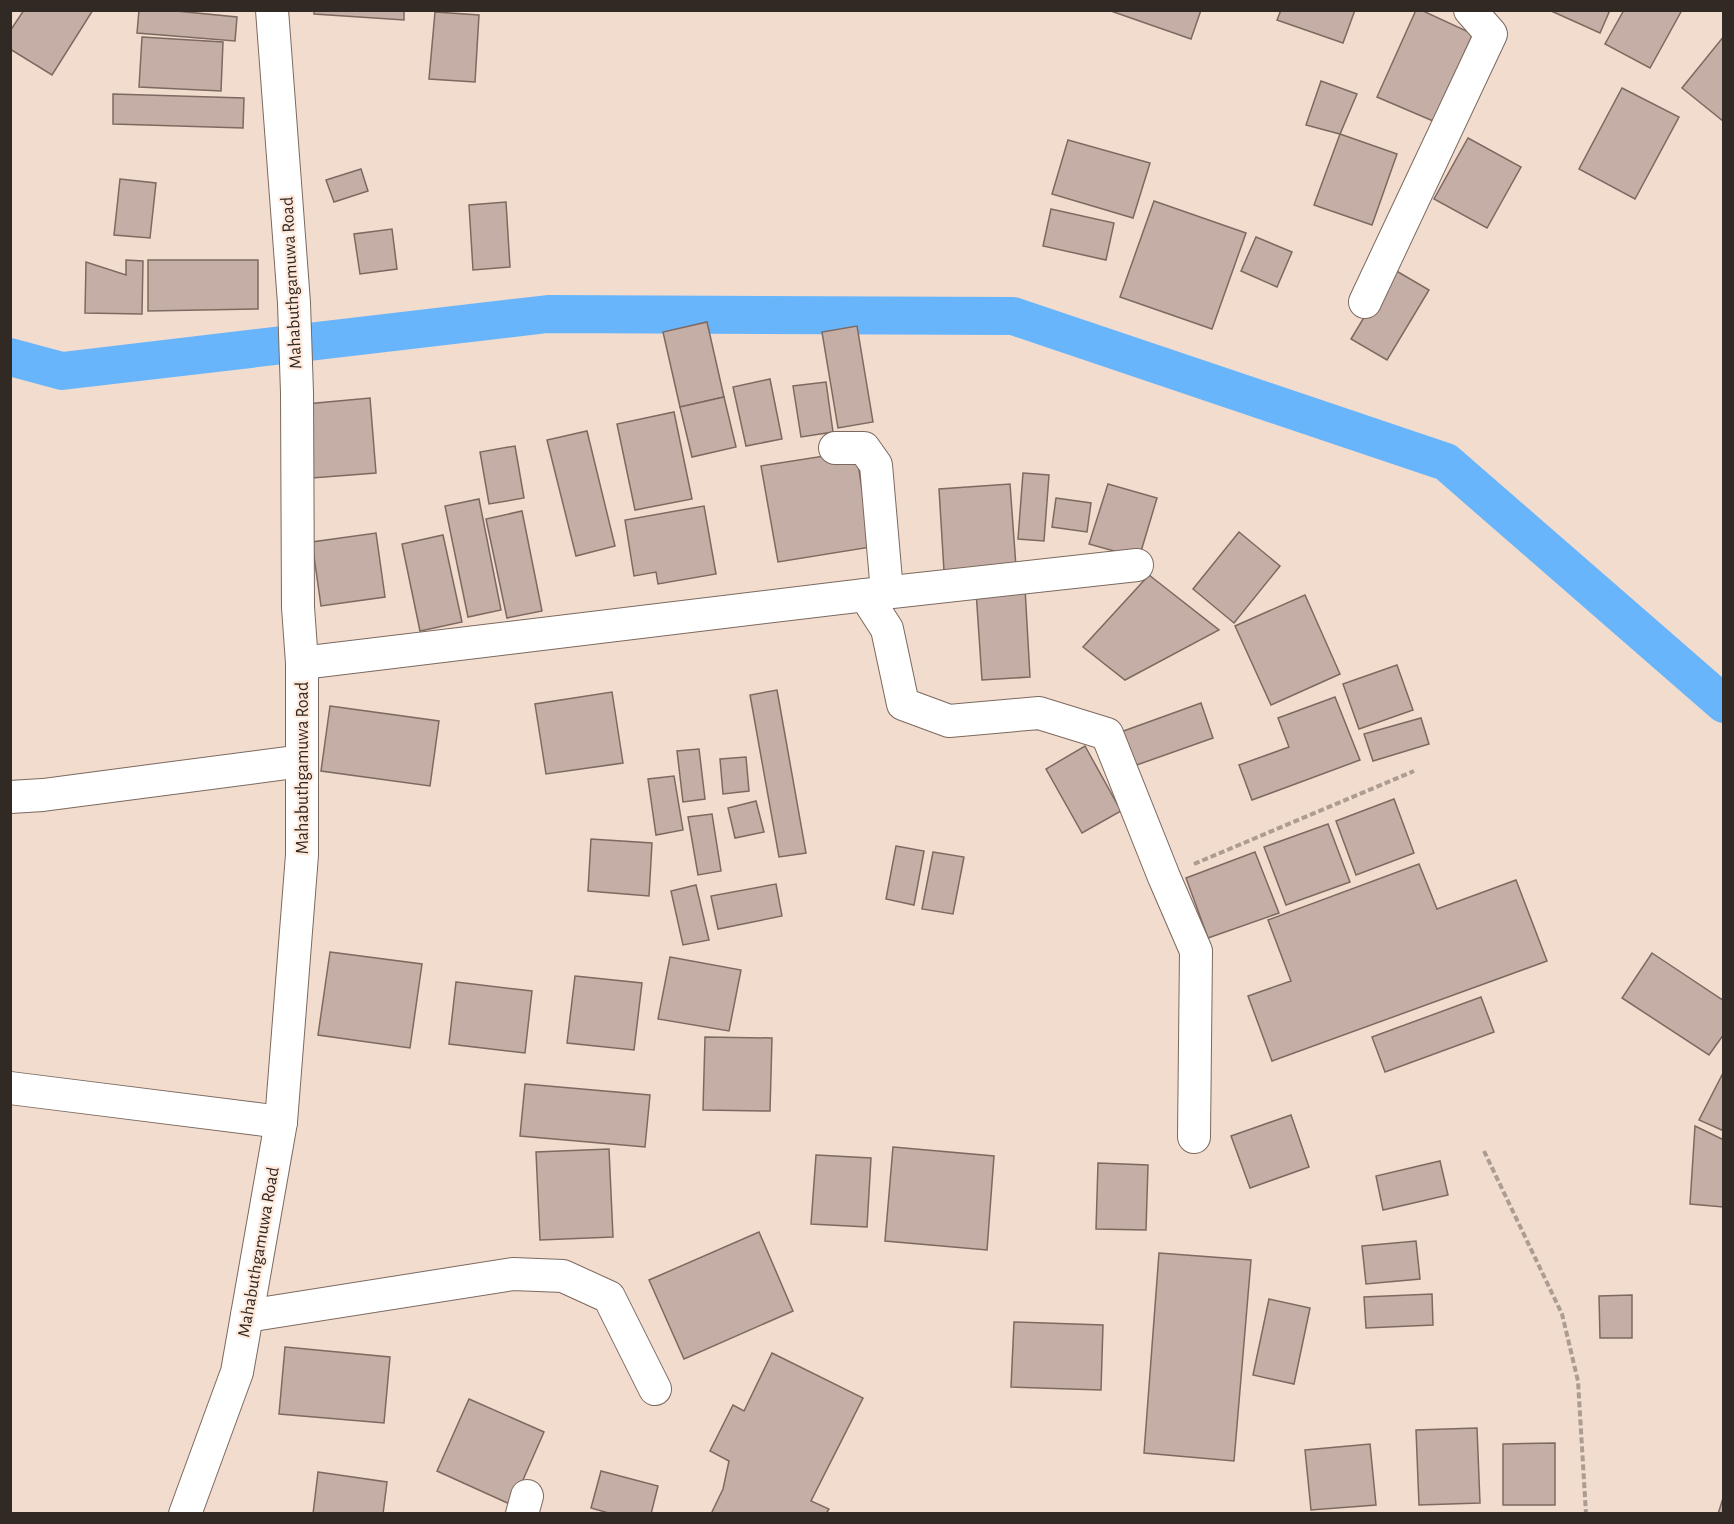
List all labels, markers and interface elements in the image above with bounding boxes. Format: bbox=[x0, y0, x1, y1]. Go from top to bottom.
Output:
street label: Mahabuthgamuwa Road bbox=[278, 196, 306, 370]
street label: Mahabuthgamuwa Road bbox=[294, 682, 312, 854]
street label: Mahabuthgamuwa Road bbox=[235, 1166, 283, 1339]

